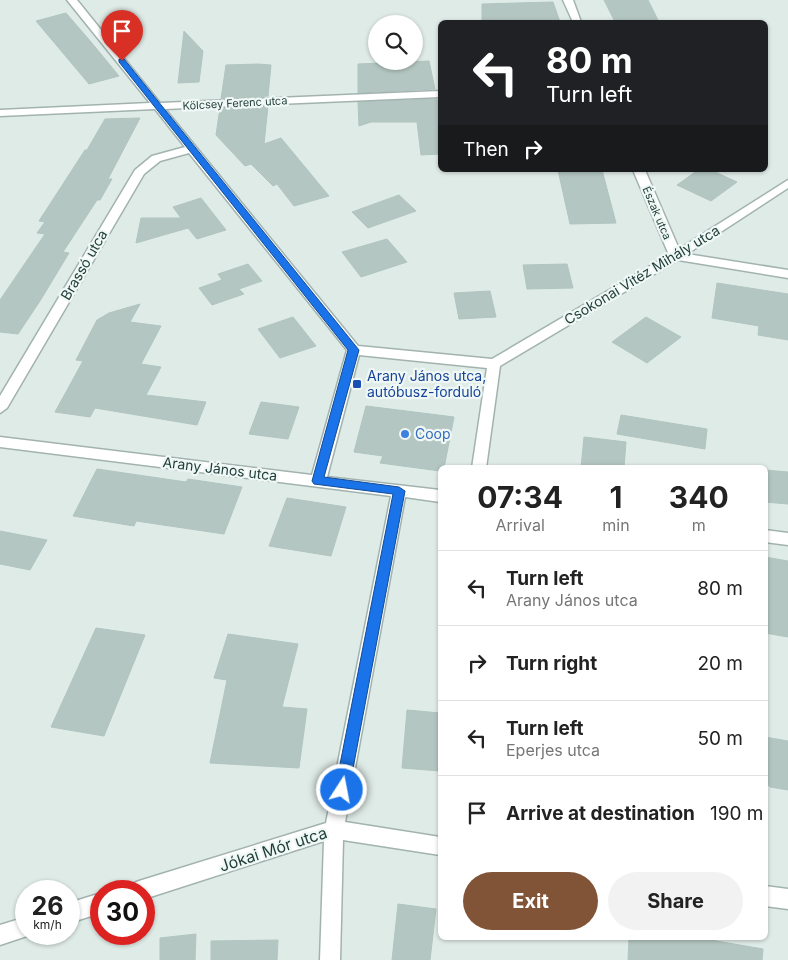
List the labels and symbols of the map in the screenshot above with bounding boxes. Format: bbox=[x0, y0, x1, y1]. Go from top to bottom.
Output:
pin bbox=[101, 10, 143, 61]
street label: Kölcsey Ferenc utca bbox=[182, 93, 288, 113]
street label: Észak utca bbox=[640, 184, 674, 242]
street label: Csokonai Vitéz Mihály utca bbox=[561, 221, 723, 328]
street label: Brassó utca bbox=[57, 227, 110, 303]
place label: Arany János utca, autóbusz-forduló bbox=[367, 367, 486, 400]
marker: Arany János utca, autóbusz-forduló bbox=[351, 378, 363, 390]
place label: Coop bbox=[415, 425, 451, 442]
marker: Coop bbox=[399, 428, 411, 440]
street label: Arany János utca bbox=[162, 453, 278, 484]
position arrow bbox=[315, 763, 367, 815]
street label: Jókai Mór utca bbox=[217, 822, 329, 876]
speed limit sign: 30 bbox=[90, 880, 155, 945]

